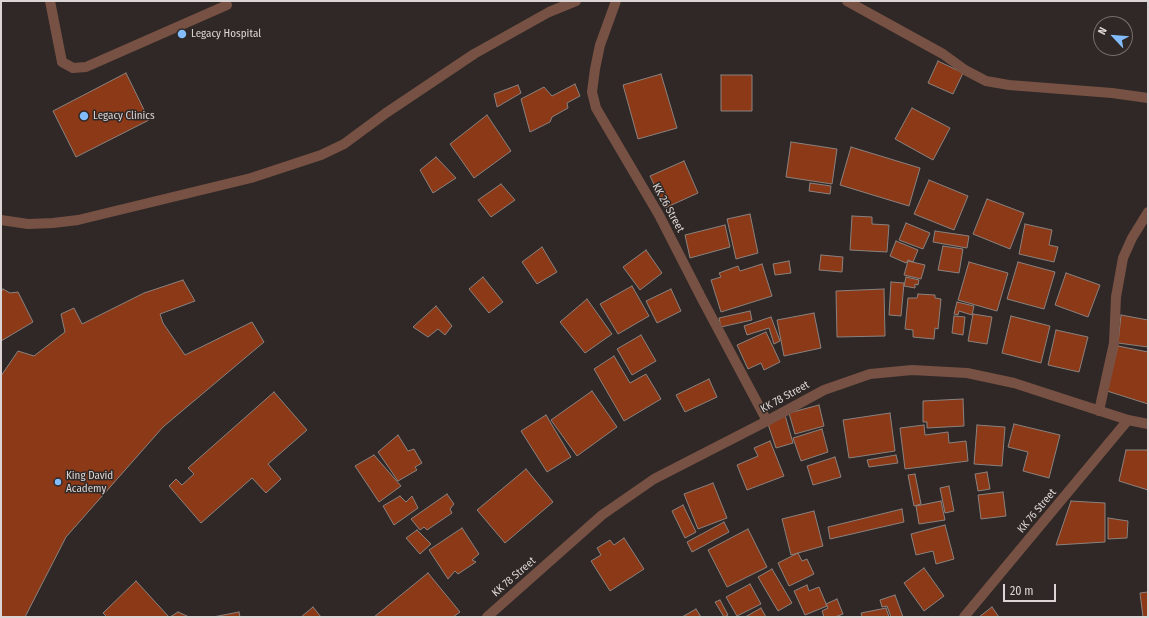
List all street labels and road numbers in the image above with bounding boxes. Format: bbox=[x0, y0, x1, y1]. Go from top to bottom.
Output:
street label: KK 26 Street bbox=[649, 181, 687, 235]
street label: KK 78 Street bbox=[758, 378, 812, 416]
street label: KK 76 Street bbox=[1015, 486, 1059, 536]
street label: KK 78 Street bbox=[489, 554, 539, 600]

